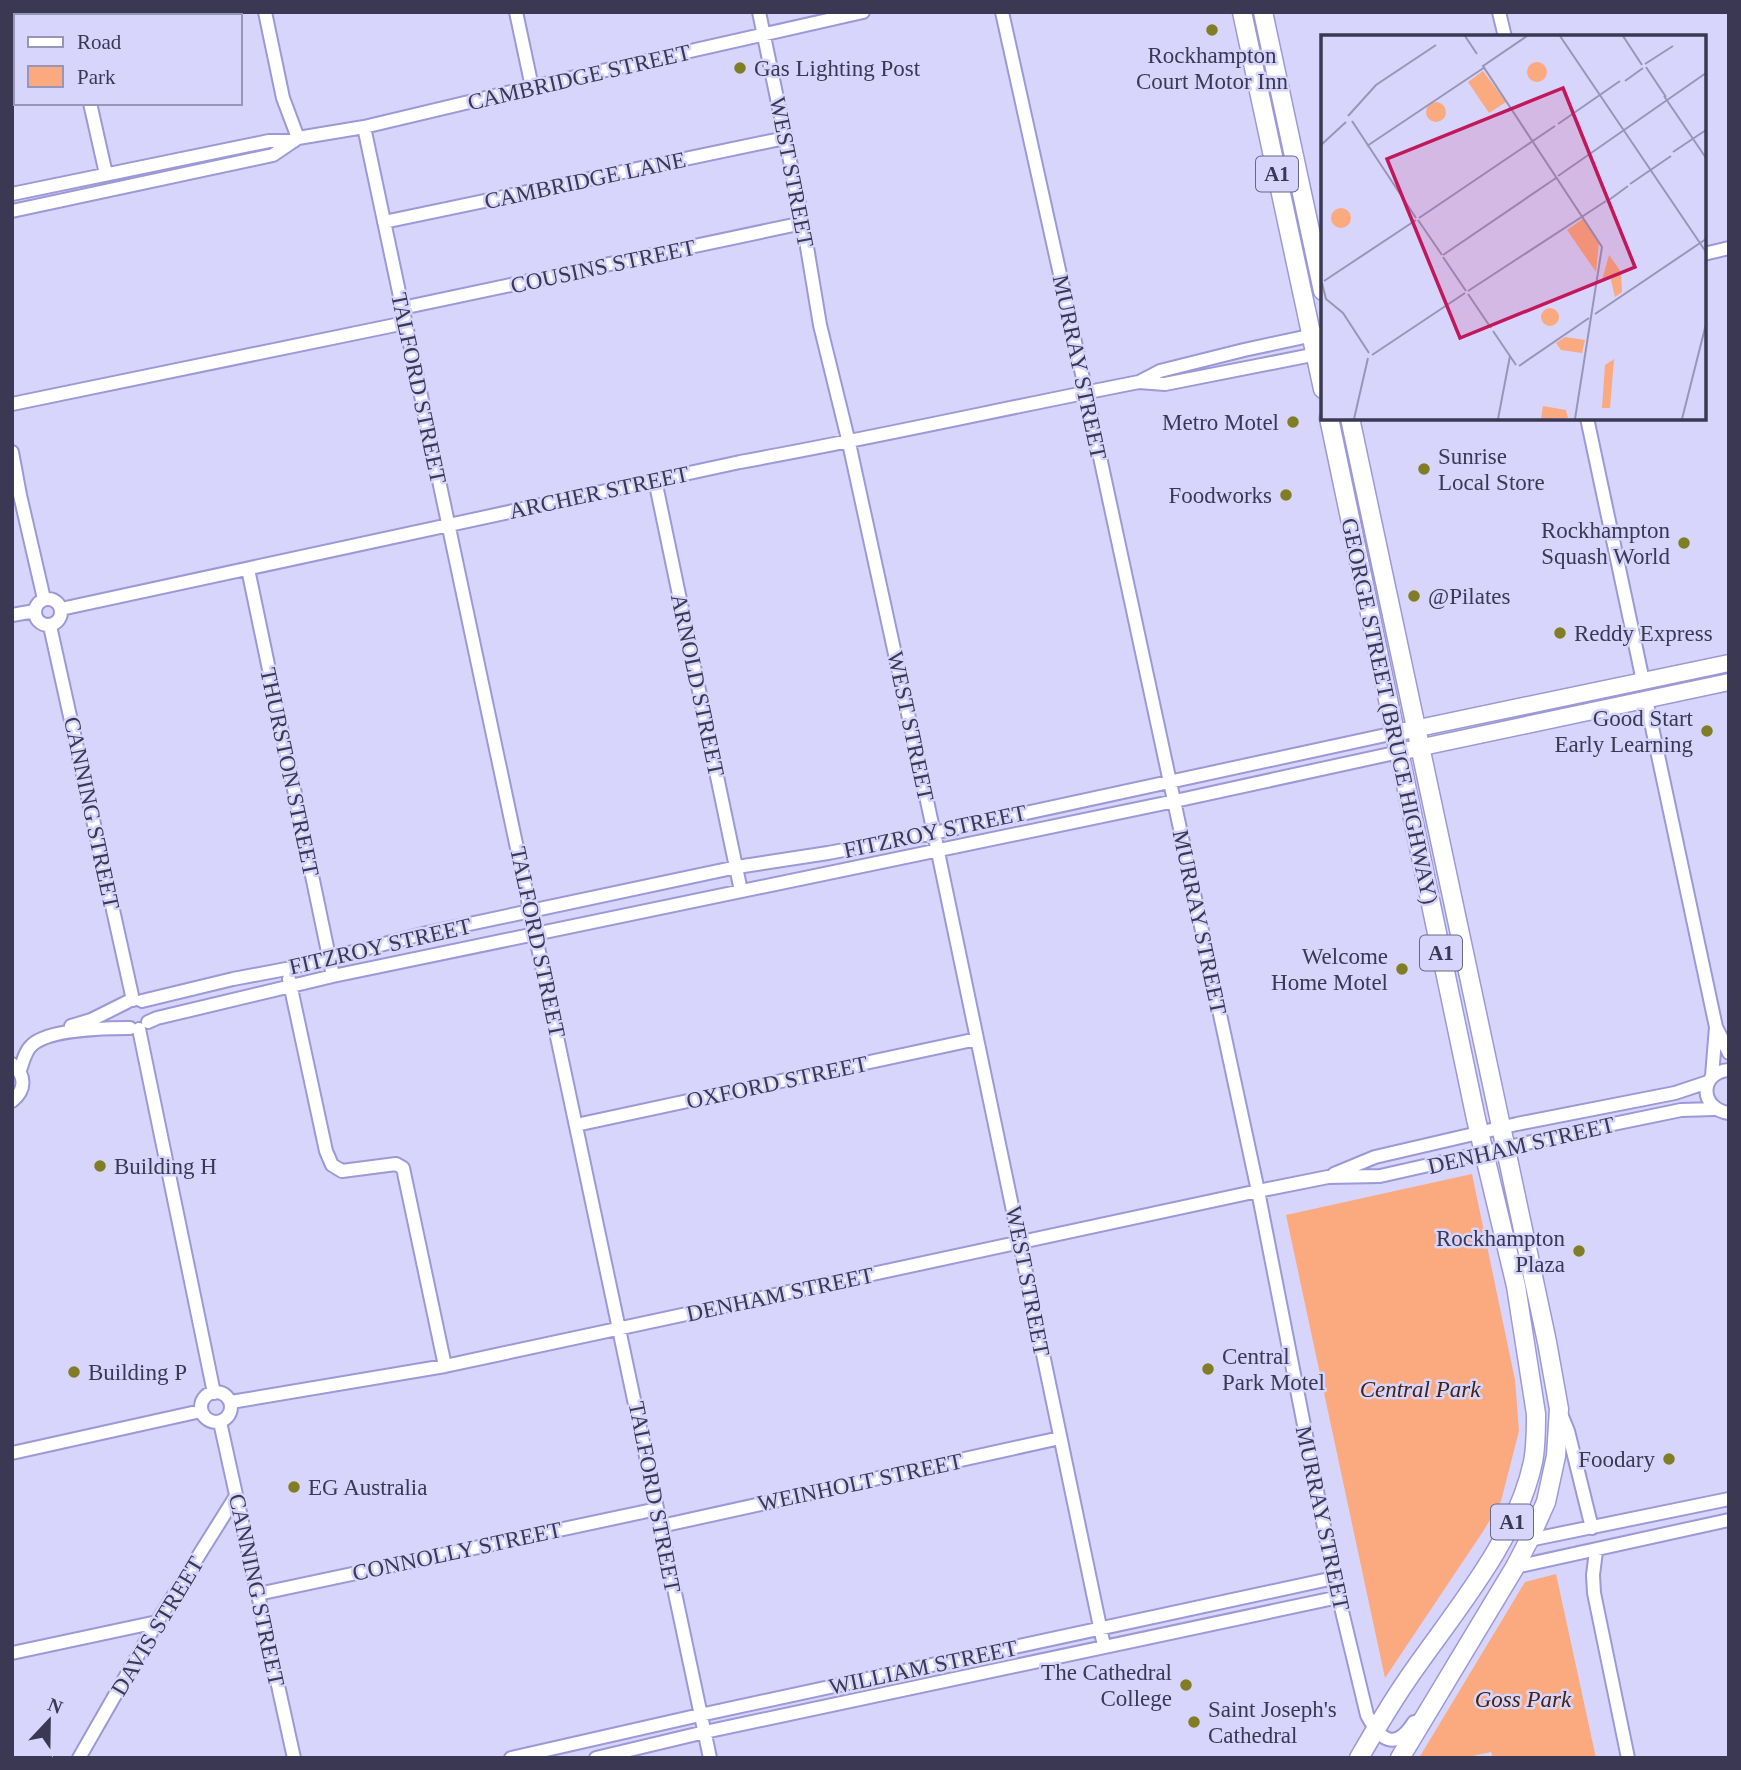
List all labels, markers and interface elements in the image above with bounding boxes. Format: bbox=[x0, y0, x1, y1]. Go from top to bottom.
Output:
legend bbox=[14, 14, 242, 105]
marker: Rockhampton Court Motor Inn bbox=[1204, 22, 1220, 38]
text: Road bbox=[77, 30, 122, 54]
inset map bbox=[1321, 35, 1706, 420]
street label: CAMBRIDGE STREET bbox=[465, 40, 693, 115]
place label: Rockhampton Court Motor Inn bbox=[1136, 43, 1289, 94]
place label: Gas Lighting Post bbox=[754, 56, 921, 81]
marker: Gas Lighting Post bbox=[732, 60, 748, 76]
text: Park bbox=[77, 65, 116, 89]
street label: WEST STREET bbox=[765, 95, 818, 249]
street label: CAMBRIDGE LANE bbox=[482, 147, 688, 214]
road number: A1 bbox=[1256, 156, 1298, 192]
street label: COUSINS STREET bbox=[508, 235, 698, 298]
street label: MURRAY STREET bbox=[1048, 273, 1111, 462]
street label: TALFORD STREET bbox=[386, 290, 451, 486]
place label: Metro Motel bbox=[1162, 410, 1279, 435]
marker: Metro Motel bbox=[1285, 414, 1301, 430]
place label: Sunrise Local Store bbox=[1438, 444, 1545, 495]
street label: ARCHER STREET bbox=[507, 461, 691, 524]
marker: Sunrise Local Store bbox=[1416, 461, 1432, 477]
place label: Foodworks bbox=[1168, 483, 1272, 508]
marker: Foodworks bbox=[1278, 487, 1294, 503]
street label: GEORGE STREET (BRUCE HIGHWAY) bbox=[1336, 516, 1443, 906]
place label: Rockhampton Squash World bbox=[1541, 518, 1670, 569]
marker: Rockhampton Squash World bbox=[1676, 535, 1692, 551]
place label: @Pilates bbox=[1428, 584, 1511, 609]
marker: @Pilates bbox=[1406, 588, 1422, 604]
street label: ARNOLD STREET bbox=[666, 592, 729, 779]
place label: Reddy Express bbox=[1574, 621, 1713, 646]
marker: Reddy Express bbox=[1552, 625, 1568, 641]
street label: WEST STREET bbox=[882, 649, 939, 803]
street label: THURSTON STREET bbox=[255, 666, 324, 879]
place label: Good Start Early Learning bbox=[1554, 706, 1694, 757]
street label: CANNING STREET bbox=[59, 715, 124, 912]
marker: Good Start Early Learning bbox=[1699, 723, 1715, 739]
street label: FITZROY STREET bbox=[841, 800, 1029, 863]
street label: MURRAY STREET bbox=[1168, 828, 1231, 1017]
street label: TALFORD STREET bbox=[505, 844, 570, 1040]
street label: FITZROY STREET bbox=[287, 913, 474, 980]
road number: A1 bbox=[1420, 936, 1462, 970]
place label: Welcome Home Motel bbox=[1271, 944, 1388, 995]
marker: Welcome Home Motel bbox=[1394, 961, 1410, 977]
street label: OXFORD STREET bbox=[684, 1051, 870, 1114]
street label: DENHAM STREET bbox=[1425, 1112, 1617, 1179]
place label: Building H bbox=[114, 1154, 217, 1179]
marker: Building H bbox=[92, 1158, 108, 1174]
street label: WEST STREET bbox=[1001, 1204, 1054, 1358]
place label: Rockhampton Plaza bbox=[1436, 1226, 1565, 1277]
marker: Rockhampton Plaza bbox=[1571, 1243, 1587, 1259]
street label: DENHAM STREET bbox=[684, 1262, 876, 1327]
place label: Central Park Motel bbox=[1222, 1344, 1325, 1395]
place label: Building P bbox=[88, 1360, 187, 1385]
marker: Central Park Motel bbox=[1200, 1361, 1216, 1377]
marker: Building P bbox=[66, 1364, 82, 1380]
park label: Central Park bbox=[1360, 1377, 1481, 1402]
street label: TALFORD STREET bbox=[624, 1399, 685, 1595]
street label: MURRAY STREET bbox=[1291, 1424, 1354, 1613]
place label: Foodary bbox=[1578, 1447, 1655, 1472]
street label: WEINHOLT STREET bbox=[755, 1449, 965, 1516]
marker: Foodary bbox=[1661, 1451, 1677, 1467]
place label: EG Australia bbox=[308, 1475, 427, 1500]
marker: EG Australia bbox=[286, 1479, 302, 1495]
street label: CANNING STREET bbox=[224, 1492, 289, 1689]
road number: A1 bbox=[1491, 1504, 1533, 1540]
street label: CONNOLLY STREET bbox=[350, 1517, 564, 1586]
street label: DAVIS STREET bbox=[106, 1552, 209, 1700]
street label: WILLIAM STREET bbox=[826, 1635, 1020, 1700]
place label: The Cathedral College bbox=[1041, 1660, 1172, 1711]
marker: The Cathedral College bbox=[1178, 1677, 1194, 1693]
north arrow bbox=[14, 1686, 84, 1756]
park label: Goss Park bbox=[1475, 1687, 1572, 1712]
text: N bbox=[45, 1693, 66, 1718]
place label: Saint Joseph's Cathedral bbox=[1208, 1697, 1337, 1748]
marker: Saint Joseph's Cathedral bbox=[1186, 1714, 1202, 1730]

